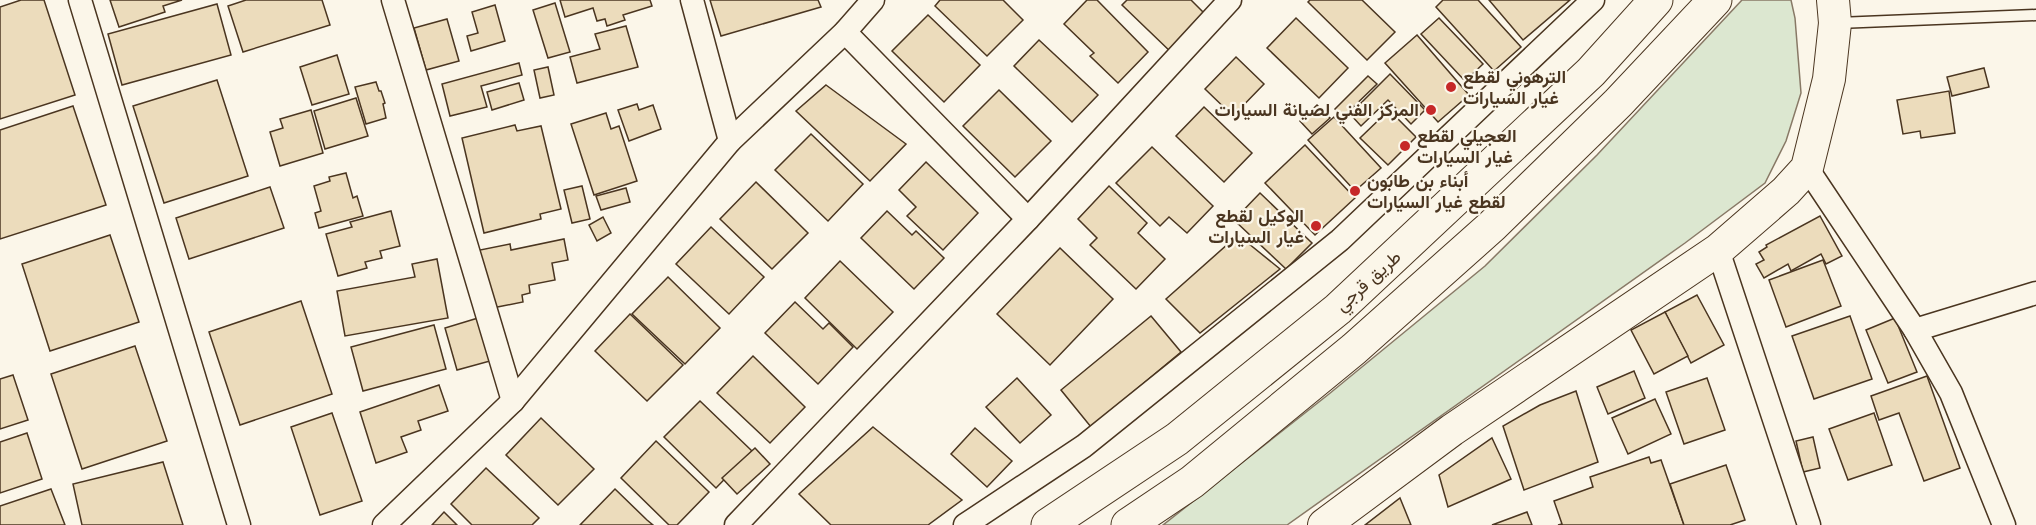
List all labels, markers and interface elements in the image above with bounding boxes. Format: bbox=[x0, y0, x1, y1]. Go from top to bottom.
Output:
place label: الترهوني لقطع غيار السيارات bbox=[1463, 64, 1566, 111]
marker: الترهوني لقطع غيار السيارات bbox=[1444, 80, 1458, 94]
place label: المركز الفني لصيانة السيارات bbox=[1215, 97, 1419, 125]
marker: المركز الفني لصيانة السيارات bbox=[1424, 103, 1438, 117]
place label: العجيلي لقطع غيار السيارات bbox=[1417, 123, 1517, 170]
marker: العجيلي لقطع غيار السيارات bbox=[1398, 139, 1412, 153]
place label: أبناء بن طابون لقطع غيار السيارات bbox=[1367, 168, 1506, 215]
marker: أبناء بن طابون لقطع غيار السيارات bbox=[1348, 184, 1362, 198]
place label: الوكيل لقطع غيار السيارات bbox=[1208, 203, 1304, 250]
marker: الوكيل لقطع غيار السيارات bbox=[1309, 219, 1323, 233]
street label: طريق قرجي bbox=[1329, 244, 1408, 319]

